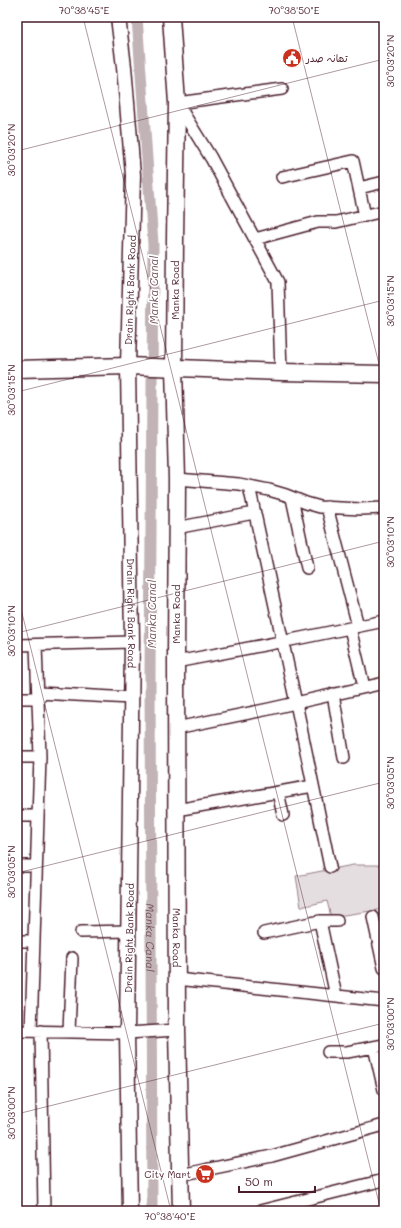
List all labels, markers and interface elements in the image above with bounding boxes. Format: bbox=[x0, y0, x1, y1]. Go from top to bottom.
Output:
text: 70°38'45"E bbox=[59, 3, 110, 17]
text: 70°38'50"E bbox=[269, 3, 320, 17]
text: 30°03'20"N bbox=[383, 35, 397, 87]
public building icon: تھانہ صدر bbox=[281, 47, 303, 69]
place label: تھانہ صدر bbox=[305, 51, 348, 65]
text: 30°03'20"N bbox=[4, 124, 18, 176]
street label: Drain Right Bank Road bbox=[121, 235, 139, 345]
water label: Manka Canal bbox=[146, 256, 161, 324]
street label: Manka Road bbox=[168, 260, 182, 320]
text: 30°03'15"N bbox=[383, 275, 397, 327]
text: 30°03'15"N bbox=[4, 364, 18, 416]
text: 30°03'10"N bbox=[383, 516, 397, 568]
street label: Drain Right Bank Road bbox=[124, 558, 139, 668]
water label: Manka Canal bbox=[144, 580, 159, 648]
street label: Manka Road bbox=[169, 584, 183, 644]
text: 30°03'10"N bbox=[4, 605, 18, 657]
text: 30°03'05"N bbox=[383, 756, 397, 810]
text: 30°03'05"N bbox=[4, 845, 18, 899]
street label: Drain Right Bank Road bbox=[121, 883, 137, 993]
water label: Manka Canal bbox=[143, 903, 159, 972]
street label: Manka Road bbox=[170, 908, 184, 967]
text: 30°03'00"N bbox=[383, 997, 397, 1051]
text: 30°03'00"N bbox=[4, 1086, 18, 1140]
supermarket icon: City Mart bbox=[194, 1163, 216, 1185]
place label: City Mart bbox=[144, 1167, 191, 1181]
scale bar bbox=[239, 1168, 315, 1194]
text: 50 m bbox=[245, 1173, 273, 1189]
text: 70°38'40"E bbox=[145, 1209, 196, 1223]

